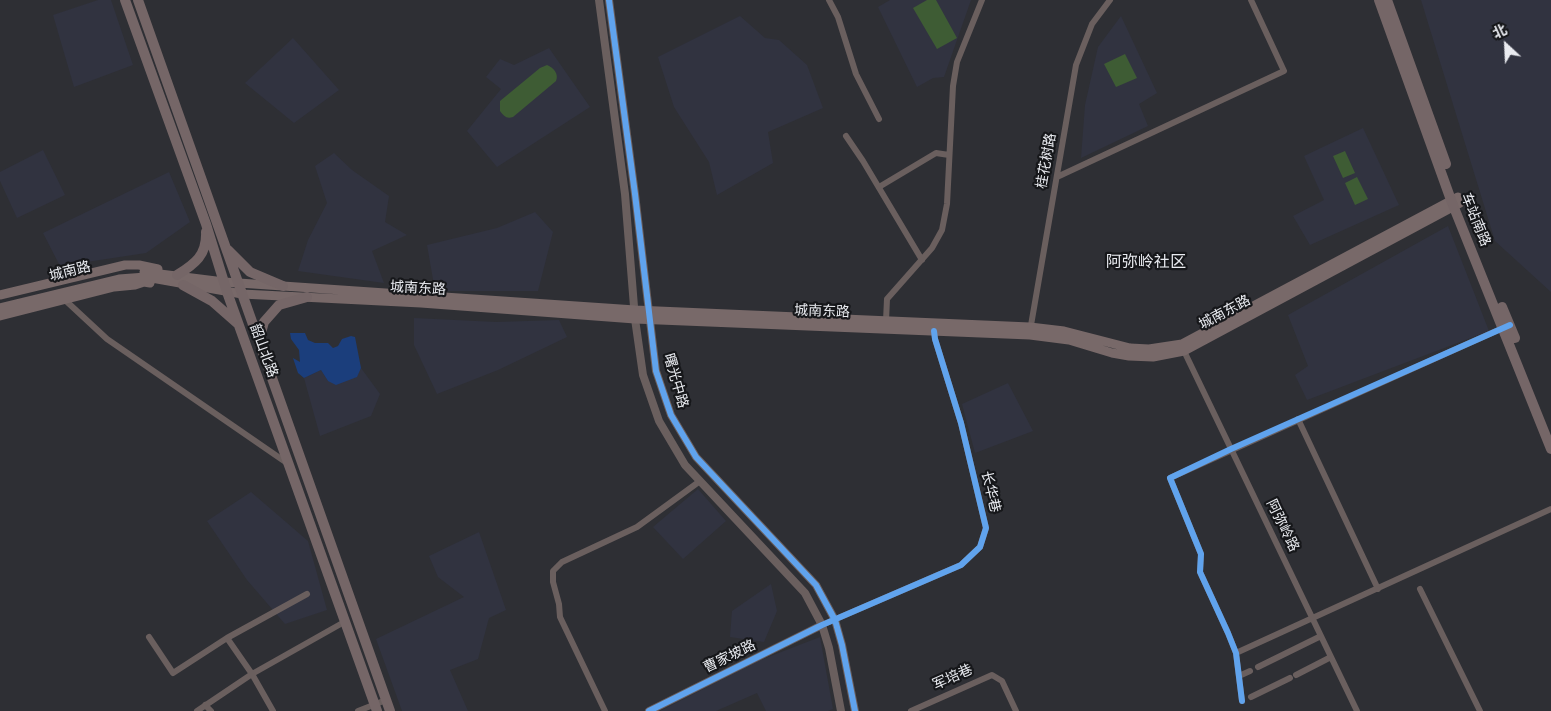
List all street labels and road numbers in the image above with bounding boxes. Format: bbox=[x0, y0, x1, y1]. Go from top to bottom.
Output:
street label: 桂花树路 bbox=[1034, 132, 1060, 190]
street label: 车站南路 bbox=[1457, 191, 1493, 249]
street label: 城南路 bbox=[48, 259, 92, 285]
street label: 城南东路 bbox=[390, 279, 446, 299]
street label: 城南东路 bbox=[1196, 292, 1254, 334]
street label: 城南东路 bbox=[794, 303, 850, 321]
street label: 韶山北路 bbox=[246, 322, 280, 380]
street label: 曙光中路 bbox=[659, 352, 691, 410]
street label: 长华巷 bbox=[977, 470, 1003, 514]
street label: 阿弥岭路 bbox=[1262, 497, 1302, 555]
street label: 曹家坡路 bbox=[701, 637, 759, 677]
street label: 军培巷 bbox=[930, 662, 976, 694]

